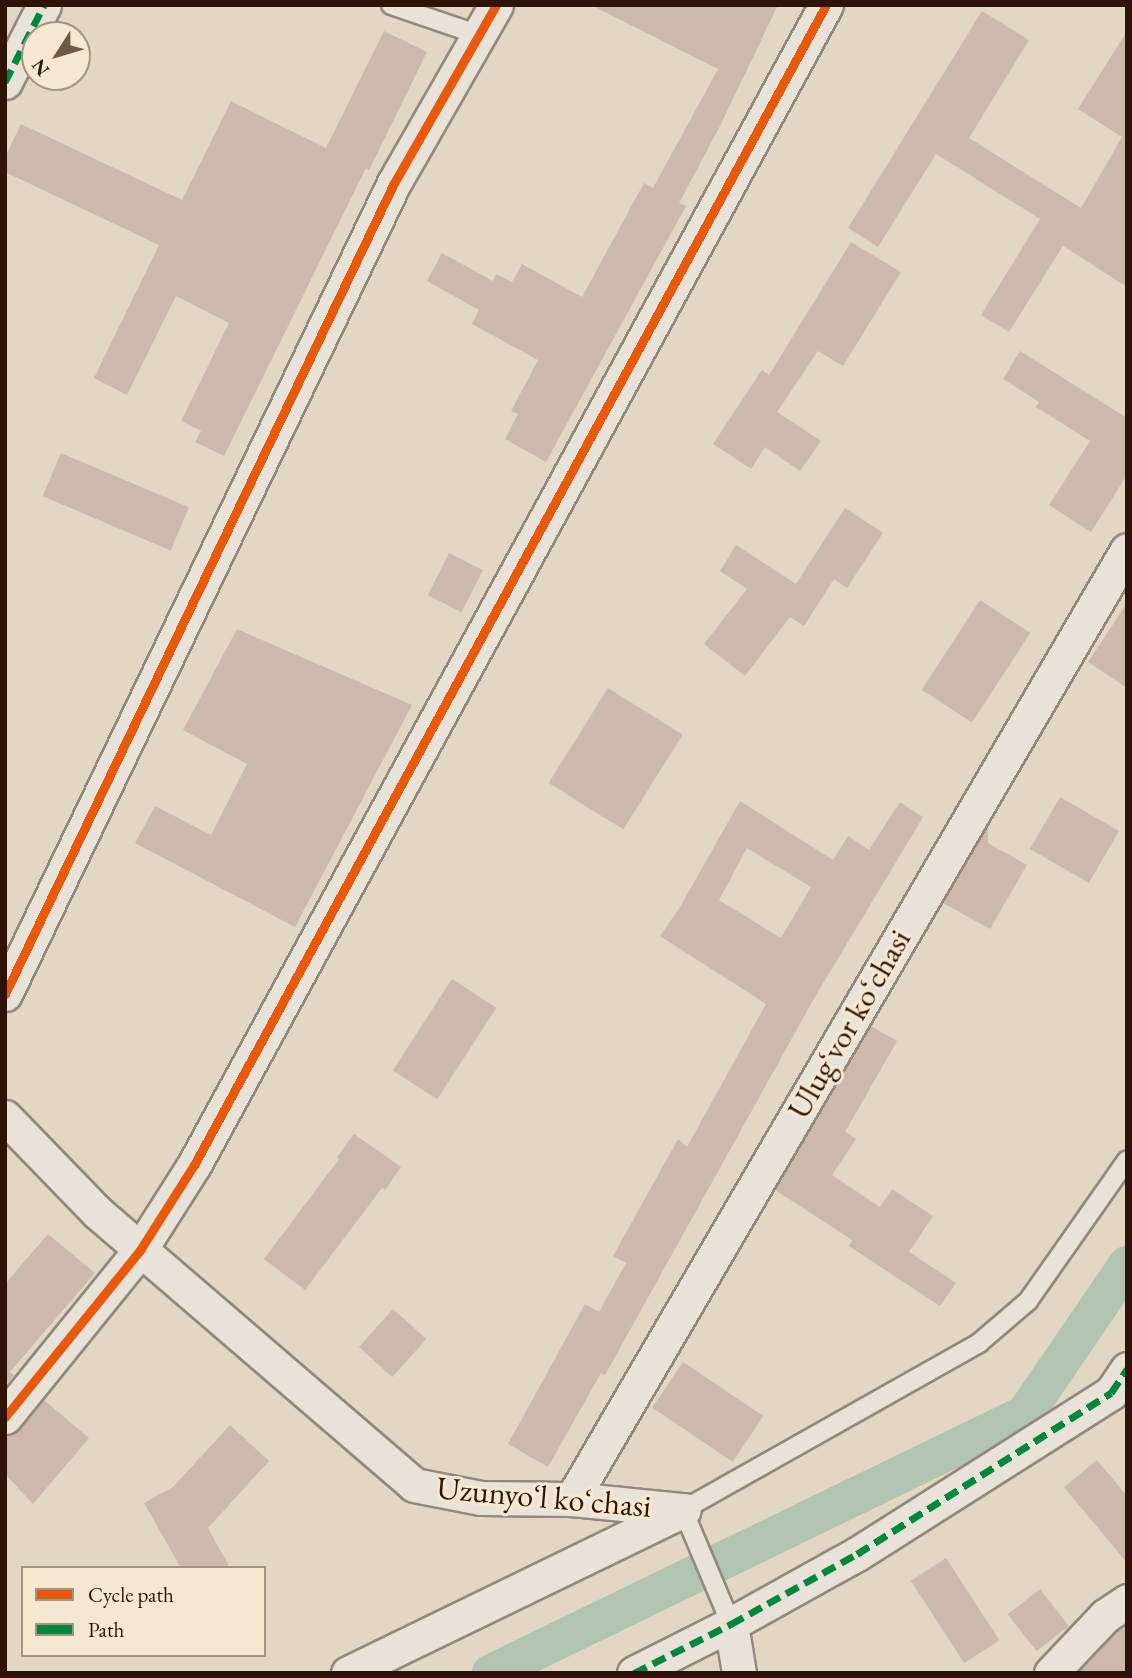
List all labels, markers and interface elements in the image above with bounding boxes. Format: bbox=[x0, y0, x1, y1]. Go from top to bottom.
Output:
north arrow bbox=[21, 21, 91, 91]
text: N bbox=[26, 54, 55, 81]
street label: Ulugʻvor koʻchasi bbox=[779, 922, 919, 1126]
street label: Uzunyoʻl koʻchasi bbox=[435, 1468, 653, 1526]
legend bbox=[21, 1566, 266, 1657]
text: Cycle path bbox=[88, 1581, 174, 1608]
text: Path bbox=[88, 1616, 124, 1643]

